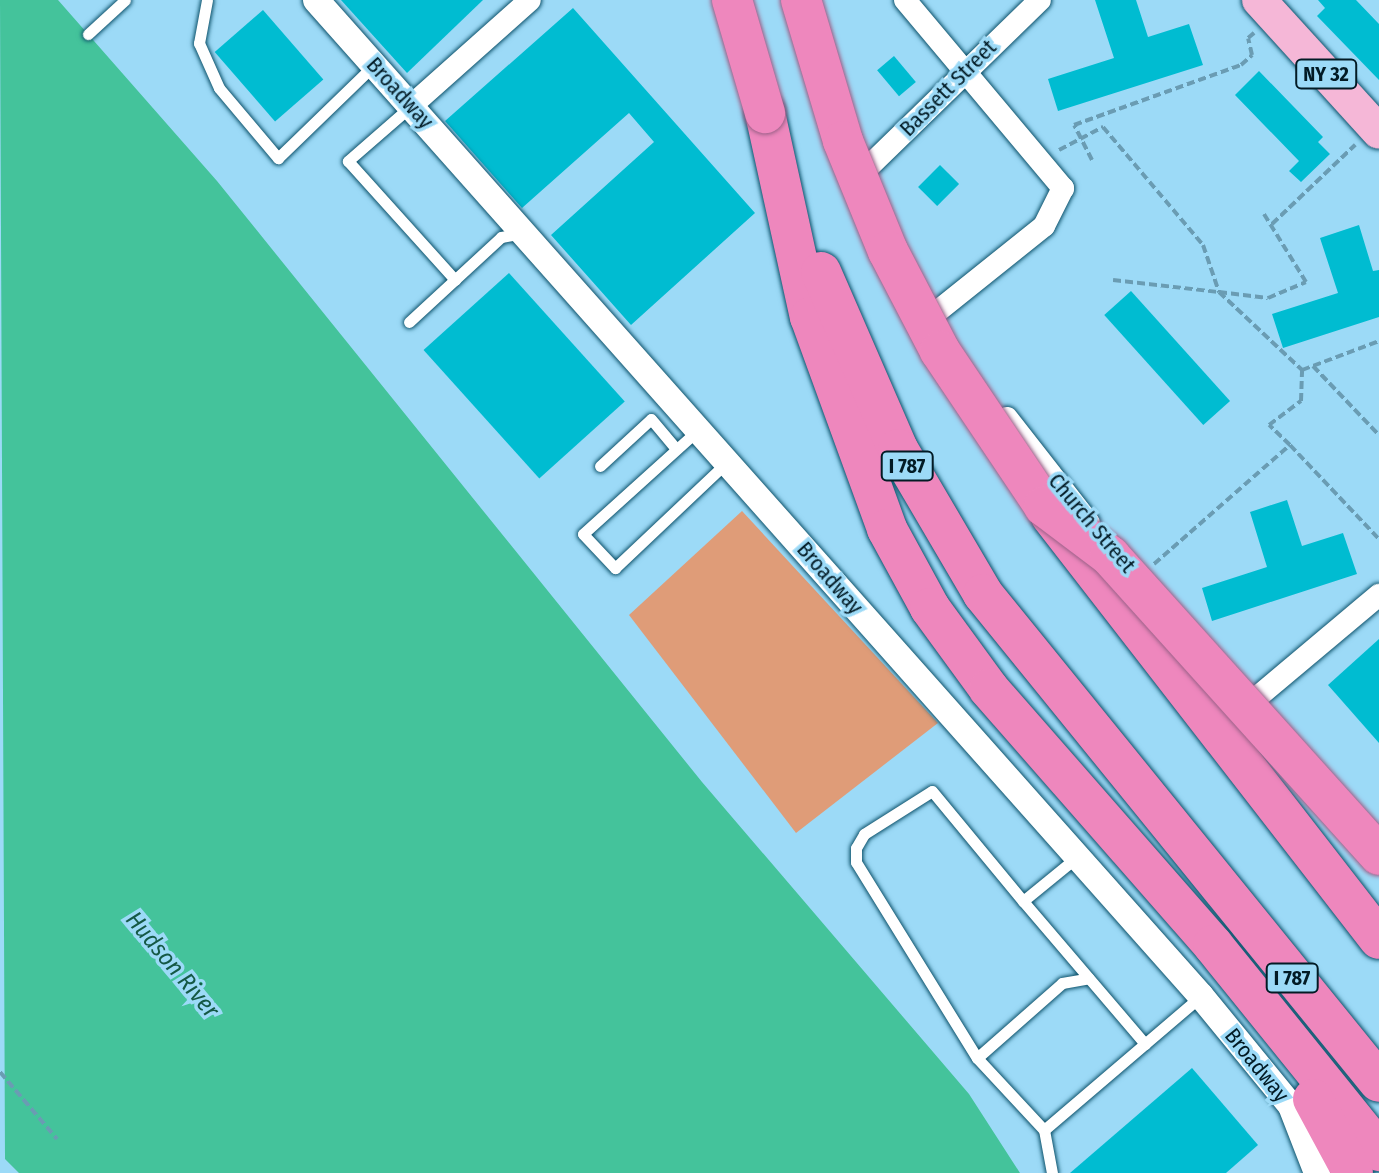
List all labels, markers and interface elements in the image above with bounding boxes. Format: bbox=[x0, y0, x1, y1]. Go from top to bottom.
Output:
street label: Bassett Street bbox=[894, 34, 1002, 142]
street label: Broadway bbox=[361, 52, 439, 134]
road number: NY 32 bbox=[1294, 58, 1358, 90]
road number: I 787 bbox=[879, 450, 935, 482]
street label: Church Street bbox=[1043, 468, 1141, 578]
street label: Broadway bbox=[791, 536, 869, 620]
water label: Hudson River bbox=[119, 906, 225, 1024]
road number: I 787 bbox=[1264, 962, 1320, 994]
street label: Broadway bbox=[1219, 1023, 1295, 1107]

